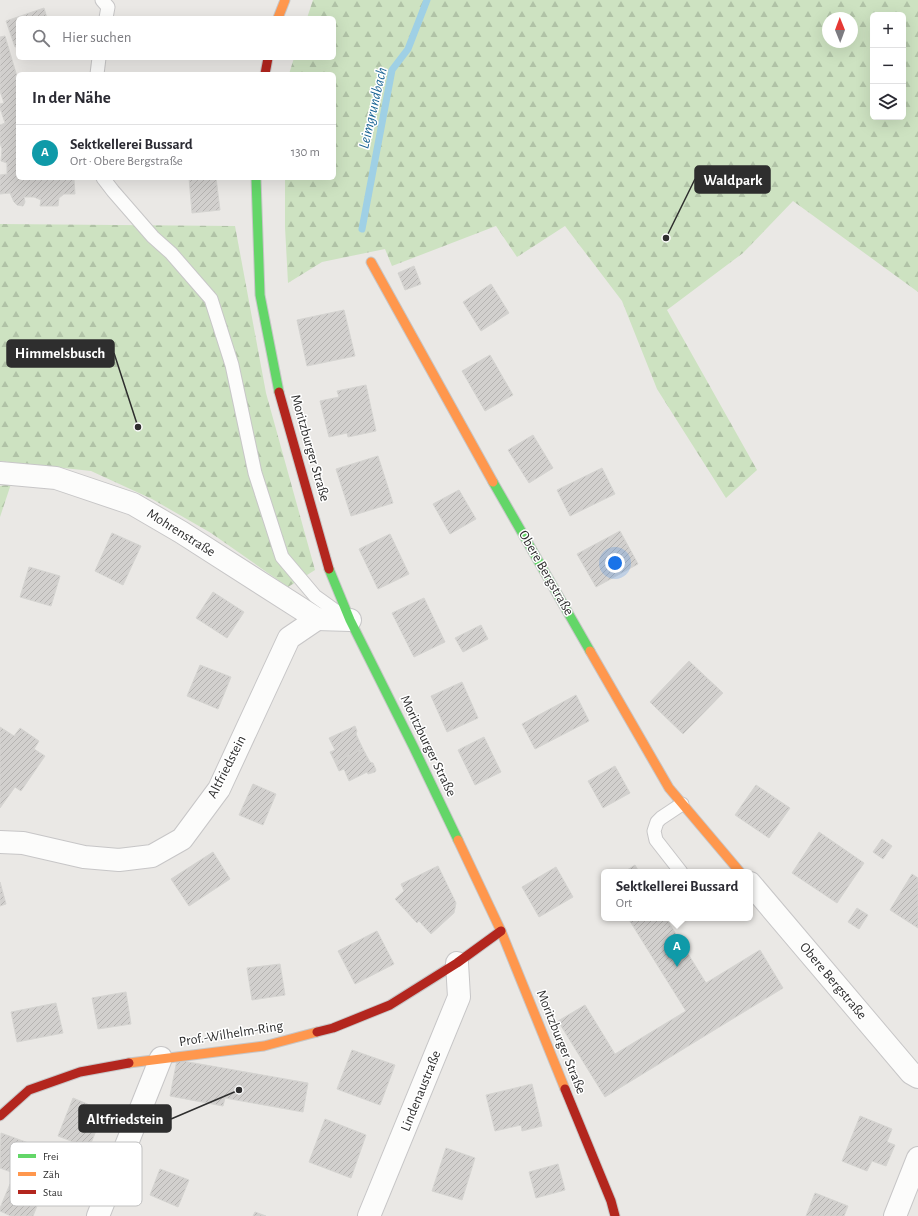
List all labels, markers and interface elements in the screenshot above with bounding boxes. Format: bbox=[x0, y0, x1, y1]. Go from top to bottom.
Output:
north arrow bbox=[822, 12, 858, 48]
map controls bbox=[870, 12, 906, 120]
button: + bbox=[870, 12, 906, 48]
search box bbox=[16, 16, 336, 60]
icon: search bbox=[30, 27, 52, 49]
text: Hier suchen bbox=[62, 30, 132, 45]
button: − bbox=[870, 48, 906, 84]
water label: Leimgrundbach bbox=[356, 66, 390, 150]
button: layers bbox=[870, 84, 906, 120]
text: In der Nähe bbox=[32, 89, 111, 106]
text: Sektkellerei Bussard bbox=[70, 137, 193, 152]
text: A bbox=[41, 146, 49, 159]
text: 130 m bbox=[291, 146, 320, 159]
text: Ort · Obere Bergstraße bbox=[70, 155, 183, 168]
callout: Waldpark bbox=[695, 166, 770, 193]
text: Waldpark bbox=[703, 173, 763, 188]
callout: Himmelsbusch bbox=[7, 340, 114, 367]
text: Himmelsbusch bbox=[15, 346, 105, 361]
street label: Moritzburger Straße bbox=[288, 393, 332, 503]
street label: Mohrenstraße bbox=[144, 506, 218, 560]
street label: Obere Bergstraße bbox=[516, 528, 576, 618]
your location bbox=[605, 553, 625, 573]
street label: Moritzburger Straße bbox=[397, 693, 459, 799]
street label: Altfriedstein bbox=[205, 733, 249, 801]
popup bbox=[601, 869, 753, 921]
text: Sektkellerei Bussard bbox=[616, 879, 738, 894]
text: Ort bbox=[616, 897, 632, 910]
pin: A bbox=[664, 934, 690, 967]
street label: Obere Bergstraße bbox=[797, 940, 869, 1022]
street label: Moritzburger Straße bbox=[534, 988, 588, 1096]
street label: Prof.-Wilhelm-Ring bbox=[178, 1019, 284, 1049]
street label: Lindenaustraße bbox=[398, 1049, 444, 1133]
callout: Altfriedstein bbox=[79, 1105, 171, 1132]
text: Altfriedstein bbox=[87, 1112, 163, 1127]
legend bbox=[10, 1142, 142, 1206]
text: Frei bbox=[43, 1151, 59, 1162]
text: Zäh bbox=[43, 1169, 60, 1180]
text: Stau bbox=[43, 1187, 63, 1198]

